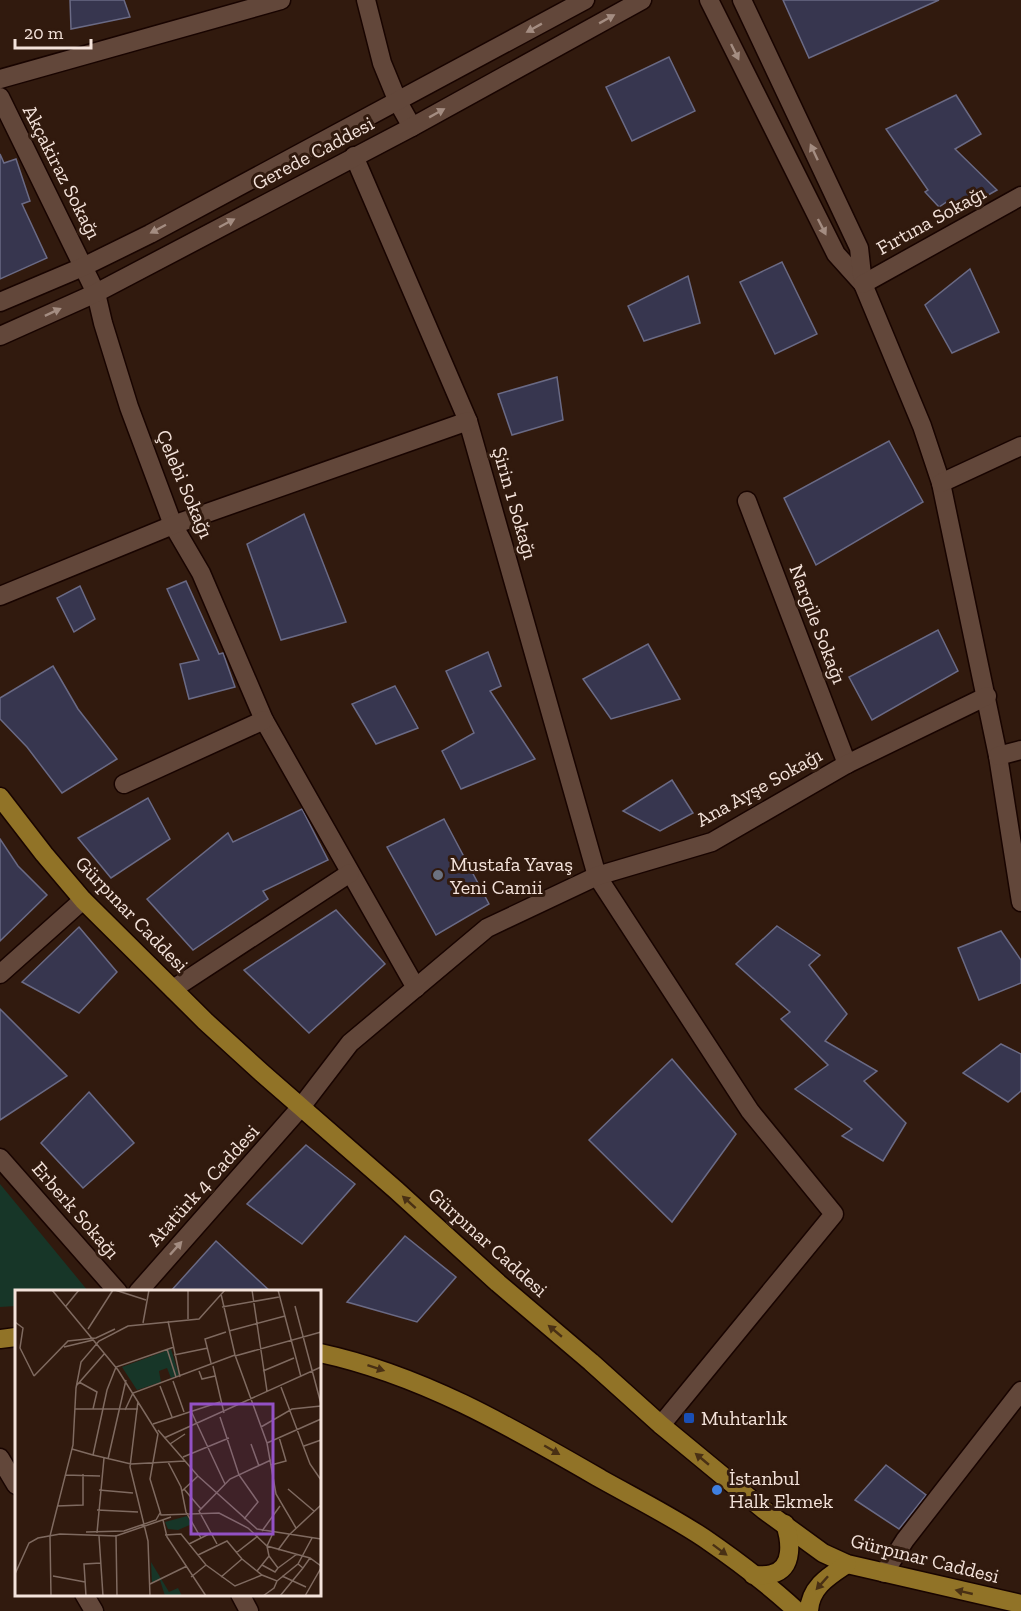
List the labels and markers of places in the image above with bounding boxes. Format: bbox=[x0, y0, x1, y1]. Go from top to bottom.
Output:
place label: Mustafa Yavaş Yeni Camii bbox=[449, 852, 573, 899]
marker: Mustafa Yavaş Yeni Camii bbox=[431, 868, 445, 882]
place label: Muhtarlık bbox=[701, 1406, 788, 1430]
marker: Muhtarlık bbox=[682, 1411, 696, 1425]
place label: İstanbul Halk Ekmek bbox=[729, 1466, 834, 1513]
marker: İstanbul Halk Ekmek bbox=[710, 1483, 724, 1497]

